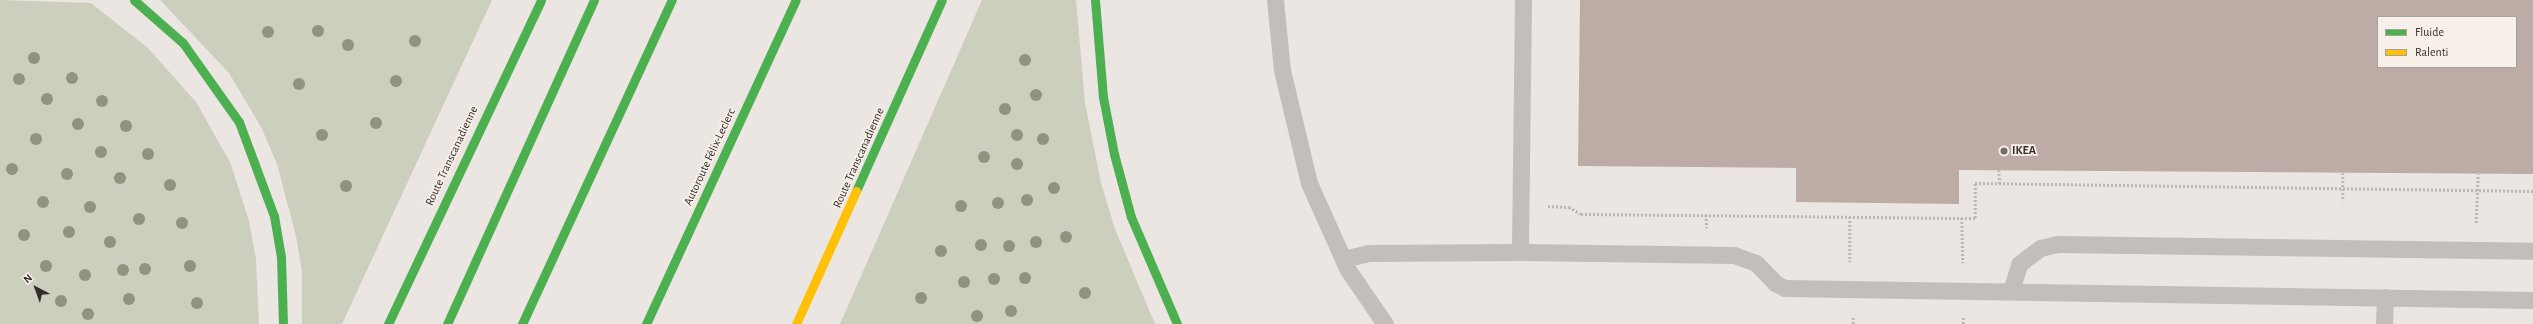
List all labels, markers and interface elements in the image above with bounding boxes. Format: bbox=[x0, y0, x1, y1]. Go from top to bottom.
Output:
legend bbox=[2377, 16, 2517, 68]
text: Fluide bbox=[2415, 26, 2444, 38]
text: Ralenti bbox=[2415, 46, 2448, 58]
street label: Route Transcanadienne bbox=[423, 104, 481, 208]
street label: Autoroute Félix-Leclerc bbox=[681, 106, 739, 208]
street label: Route Transcanadienne bbox=[830, 106, 888, 210]
place label: IKEA bbox=[2012, 144, 2036, 158]
marker: IKEA bbox=[1999, 146, 2009, 156]
north arrow bbox=[16, 268, 56, 308]
text: N bbox=[21, 272, 34, 285]

